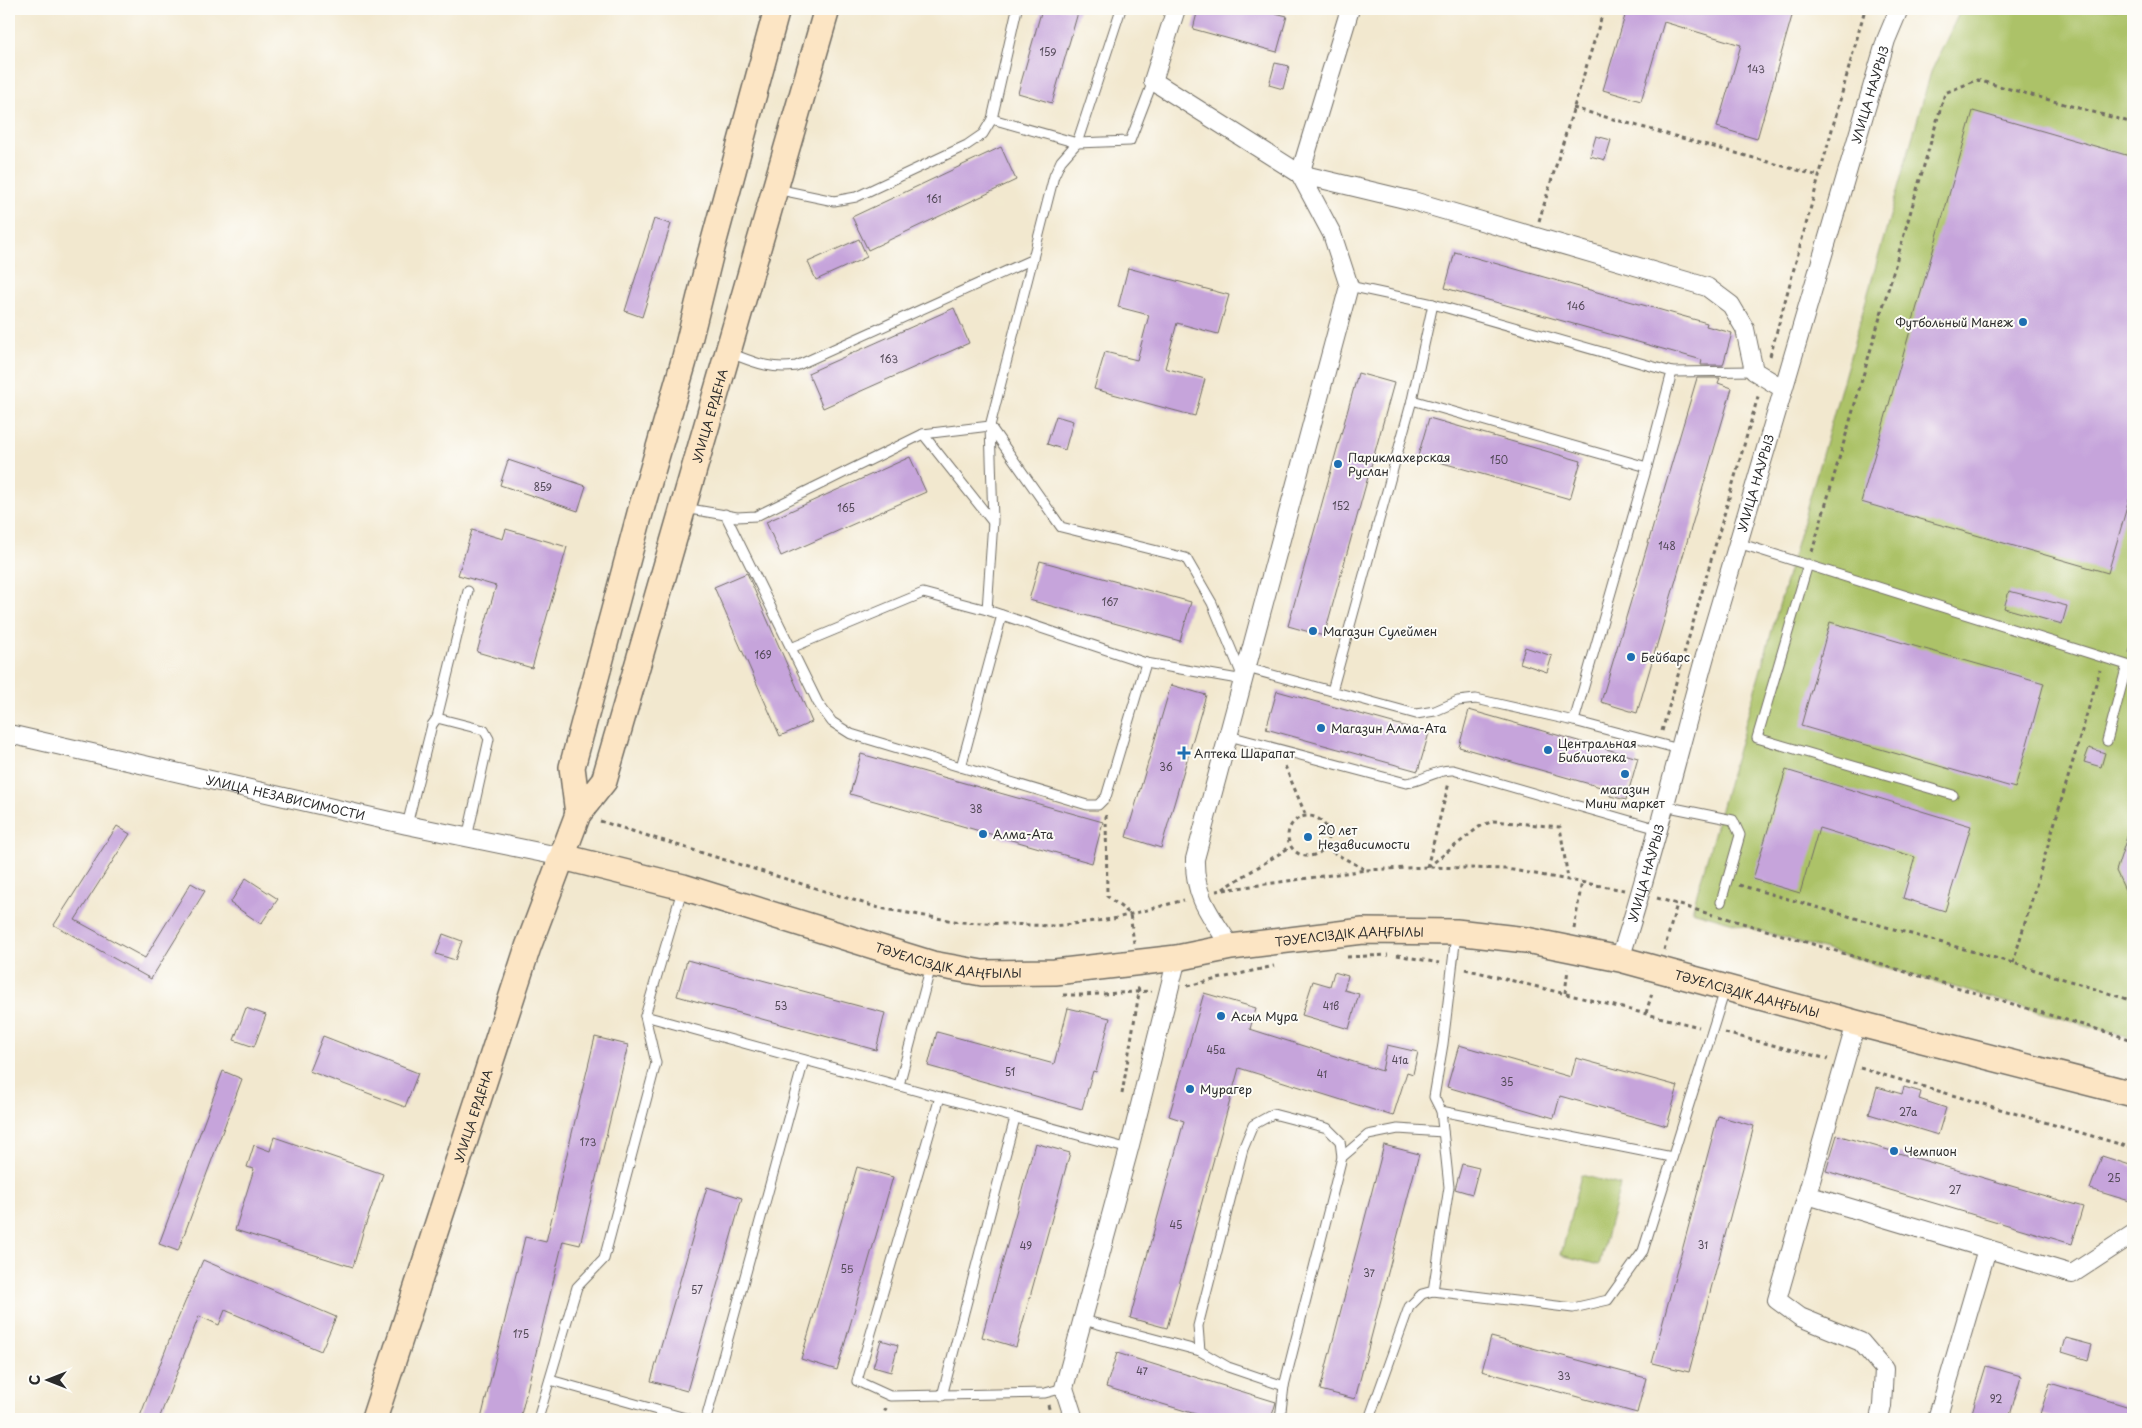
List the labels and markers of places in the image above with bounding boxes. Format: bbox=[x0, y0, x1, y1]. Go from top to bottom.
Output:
place label: Футбольный Манеж bbox=[1895, 313, 2013, 331]
marker: Футбольный Манеж bbox=[2017, 316, 2029, 328]
place label: Парикмахерская Руслан bbox=[1348, 448, 1450, 480]
marker: Парикмахерская Руслан bbox=[1332, 458, 1344, 470]
place label: Магазин Сулеймен bbox=[1323, 622, 1437, 640]
marker: Магазин Сулеймен bbox=[1307, 625, 1319, 637]
place label: Бейбарс bbox=[1641, 648, 1690, 666]
marker: Бейбарс bbox=[1625, 651, 1637, 663]
place label: Магазин Алма-Ата bbox=[1331, 719, 1447, 737]
marker: Магазин Алма-Ата bbox=[1315, 722, 1327, 734]
place label: Центральная Библиотека bbox=[1558, 734, 1637, 766]
place label: Аптека Шарапат bbox=[1194, 744, 1296, 762]
marker: Центральная Библиотека bbox=[1542, 744, 1554, 756]
marker: Аптека Шарапат bbox=[1178, 747, 1190, 759]
marker: магазин Мини маркет bbox=[1619, 768, 1631, 780]
place label: магазин Мини маркет bbox=[1585, 780, 1665, 812]
place label: 20 лет Независимости bbox=[1318, 821, 1410, 853]
place label: Алма-Ата bbox=[993, 825, 1054, 843]
marker: Алма-Ата bbox=[977, 828, 989, 840]
marker: 20 лет Независимости bbox=[1302, 831, 1314, 843]
place label: Асыл Мура bbox=[1231, 1007, 1298, 1025]
marker: Асыл Мура bbox=[1215, 1010, 1227, 1022]
place label: Мурагер bbox=[1200, 1080, 1252, 1098]
marker: Мурагер bbox=[1184, 1083, 1196, 1095]
place label: Чемпион bbox=[1904, 1142, 1957, 1160]
marker: Чемпион bbox=[1888, 1145, 1900, 1157]

